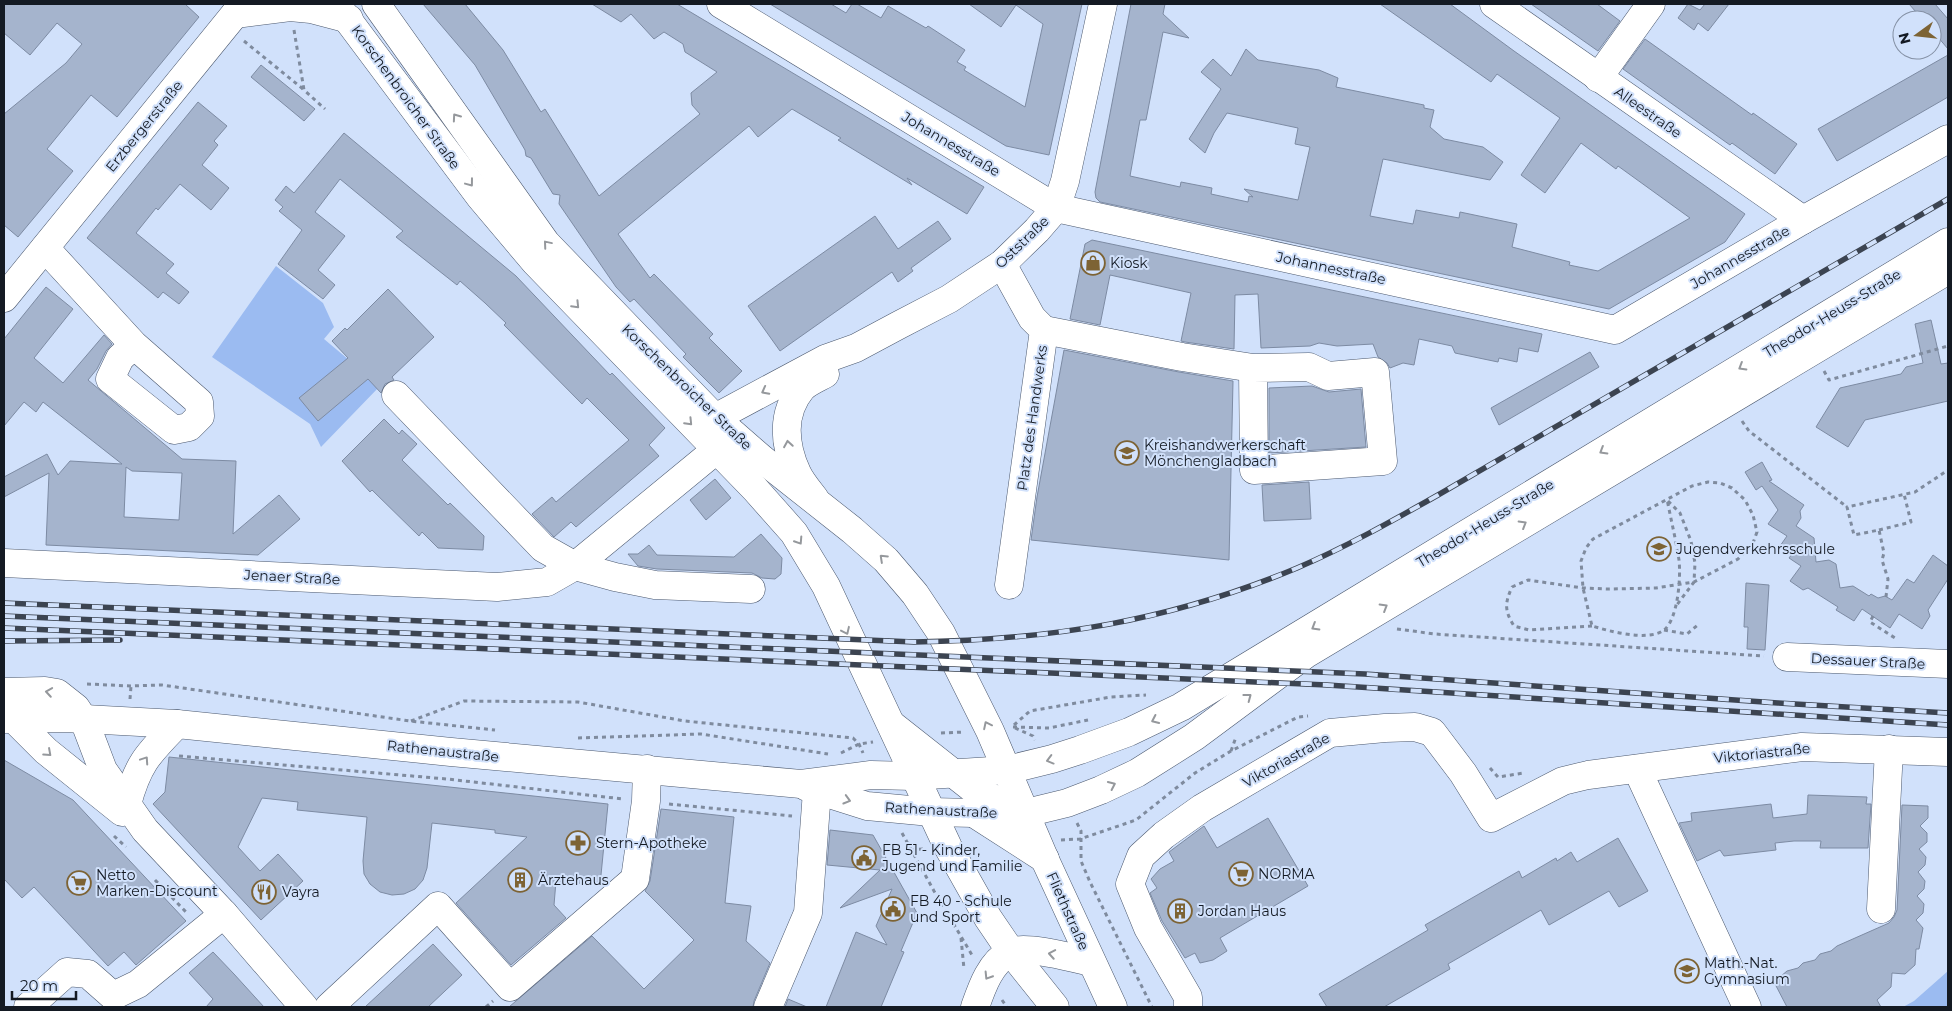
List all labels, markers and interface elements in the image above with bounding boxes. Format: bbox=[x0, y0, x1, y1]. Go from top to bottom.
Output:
north arrow bbox=[1892, 10, 1942, 60]
street label: Korschenbroicher Straße bbox=[348, 21, 464, 173]
text: N bbox=[1894, 31, 1915, 46]
street label: Erzbergerstraße bbox=[102, 77, 186, 175]
street label: Alleestraße bbox=[1611, 82, 1685, 142]
street label: Johannesstraße bbox=[898, 107, 1003, 180]
one-way arrow bbox=[453, 113, 462, 123]
one-way arrow bbox=[464, 177, 472, 186]
street label: Oststraße bbox=[991, 212, 1053, 272]
street label: Johannesstraße bbox=[1686, 221, 1793, 293]
one-way arrow bbox=[544, 240, 553, 249]
street label: Johannesstraße bbox=[1274, 247, 1387, 288]
shop icon: Kiosk bbox=[1080, 250, 1106, 276]
place label: Kiosk bbox=[1110, 254, 1148, 272]
street label: Theodor-Heuss-Straße bbox=[1760, 265, 1904, 361]
one-way arrow bbox=[570, 300, 579, 309]
street label: Korschenbroicher Straße bbox=[618, 320, 756, 454]
street label: Platz des Handwerks bbox=[1013, 344, 1051, 492]
one-way arrow bbox=[1738, 361, 1747, 371]
one-way arrow bbox=[762, 385, 771, 395]
one-way arrow bbox=[683, 416, 692, 425]
place label: Kreishandwerkerschaft Mönchengladbach bbox=[1144, 436, 1306, 470]
one-way arrow bbox=[784, 439, 794, 448]
school or university icon: Kreishandwerkerschaft Mönchengladbach bbox=[1114, 440, 1140, 466]
one-way arrow bbox=[1600, 445, 1609, 455]
street label: Theodor-Heuss-Straße bbox=[1413, 475, 1557, 571]
one-way arrow bbox=[1518, 520, 1527, 530]
one-way arrow bbox=[793, 536, 803, 545]
school or university icon: Jugendverkehrsschule bbox=[1646, 536, 1672, 562]
place label: Jugendverkehrsschule bbox=[1675, 540, 1835, 558]
one-way arrow bbox=[879, 555, 888, 564]
street label: Jenaer Straße bbox=[242, 565, 341, 589]
one-way arrow bbox=[1378, 604, 1387, 614]
one-way arrow bbox=[1311, 620, 1320, 630]
one-way arrow bbox=[840, 626, 851, 635]
street label: Dessauer Straße bbox=[1810, 649, 1926, 673]
one-way arrow bbox=[45, 688, 54, 698]
one-way arrow bbox=[1243, 694, 1252, 703]
one-way arrow bbox=[1151, 713, 1160, 724]
one-way arrow bbox=[984, 722, 994, 731]
street label: Viktoriastraße bbox=[1239, 729, 1333, 791]
street label: Rathenaustraße bbox=[386, 736, 500, 766]
street label: Viktoriastraße bbox=[1713, 739, 1811, 767]
one-way arrow bbox=[42, 747, 51, 756]
one-way arrow bbox=[1046, 754, 1054, 764]
one-way arrow bbox=[138, 756, 148, 765]
one-way arrow bbox=[1107, 781, 1116, 791]
one-way arrow bbox=[842, 794, 851, 804]
street label: Rathenaustraße bbox=[884, 798, 998, 822]
pharmacy icon: Stern-Apotheke bbox=[565, 830, 591, 856]
place label: Stern-Apotheke bbox=[596, 834, 707, 852]
place label: FB 51 - Kinder, Jugend und Familie bbox=[881, 841, 1023, 875]
public building icon: FB 51 - Kinder, Jugend und Familie bbox=[851, 845, 877, 871]
supermarket icon: NORMA bbox=[1228, 861, 1254, 887]
place label: NORMA bbox=[1258, 865, 1316, 883]
place label: Netto Marken-Discount bbox=[96, 866, 218, 900]
building icon: Ärztehaus bbox=[507, 867, 533, 893]
street label: Fliethstraße bbox=[1043, 869, 1093, 953]
supermarket icon: Netto Marken-Discount bbox=[66, 870, 92, 896]
place label: Ärztehaus bbox=[538, 871, 609, 889]
restaurant icon: Vayra bbox=[251, 879, 277, 905]
place label: Vayra bbox=[282, 883, 320, 901]
place label: FB 40 - Schule und Sport bbox=[910, 892, 1012, 926]
public building icon: FB 40 - Schule und Sport bbox=[880, 896, 906, 922]
building icon: Jordan Haus bbox=[1167, 898, 1193, 924]
place label: Jordan Haus bbox=[1197, 902, 1286, 920]
one-way arrow bbox=[1047, 949, 1056, 959]
place label: Math.-Nat. Gymnasium bbox=[1704, 954, 1790, 988]
school or university icon: Math.-Nat. Gymnasium bbox=[1674, 958, 1700, 984]
scale bar bbox=[12, 968, 76, 1000]
one-way arrow bbox=[985, 971, 995, 980]
text: 20 m bbox=[20, 976, 58, 995]

